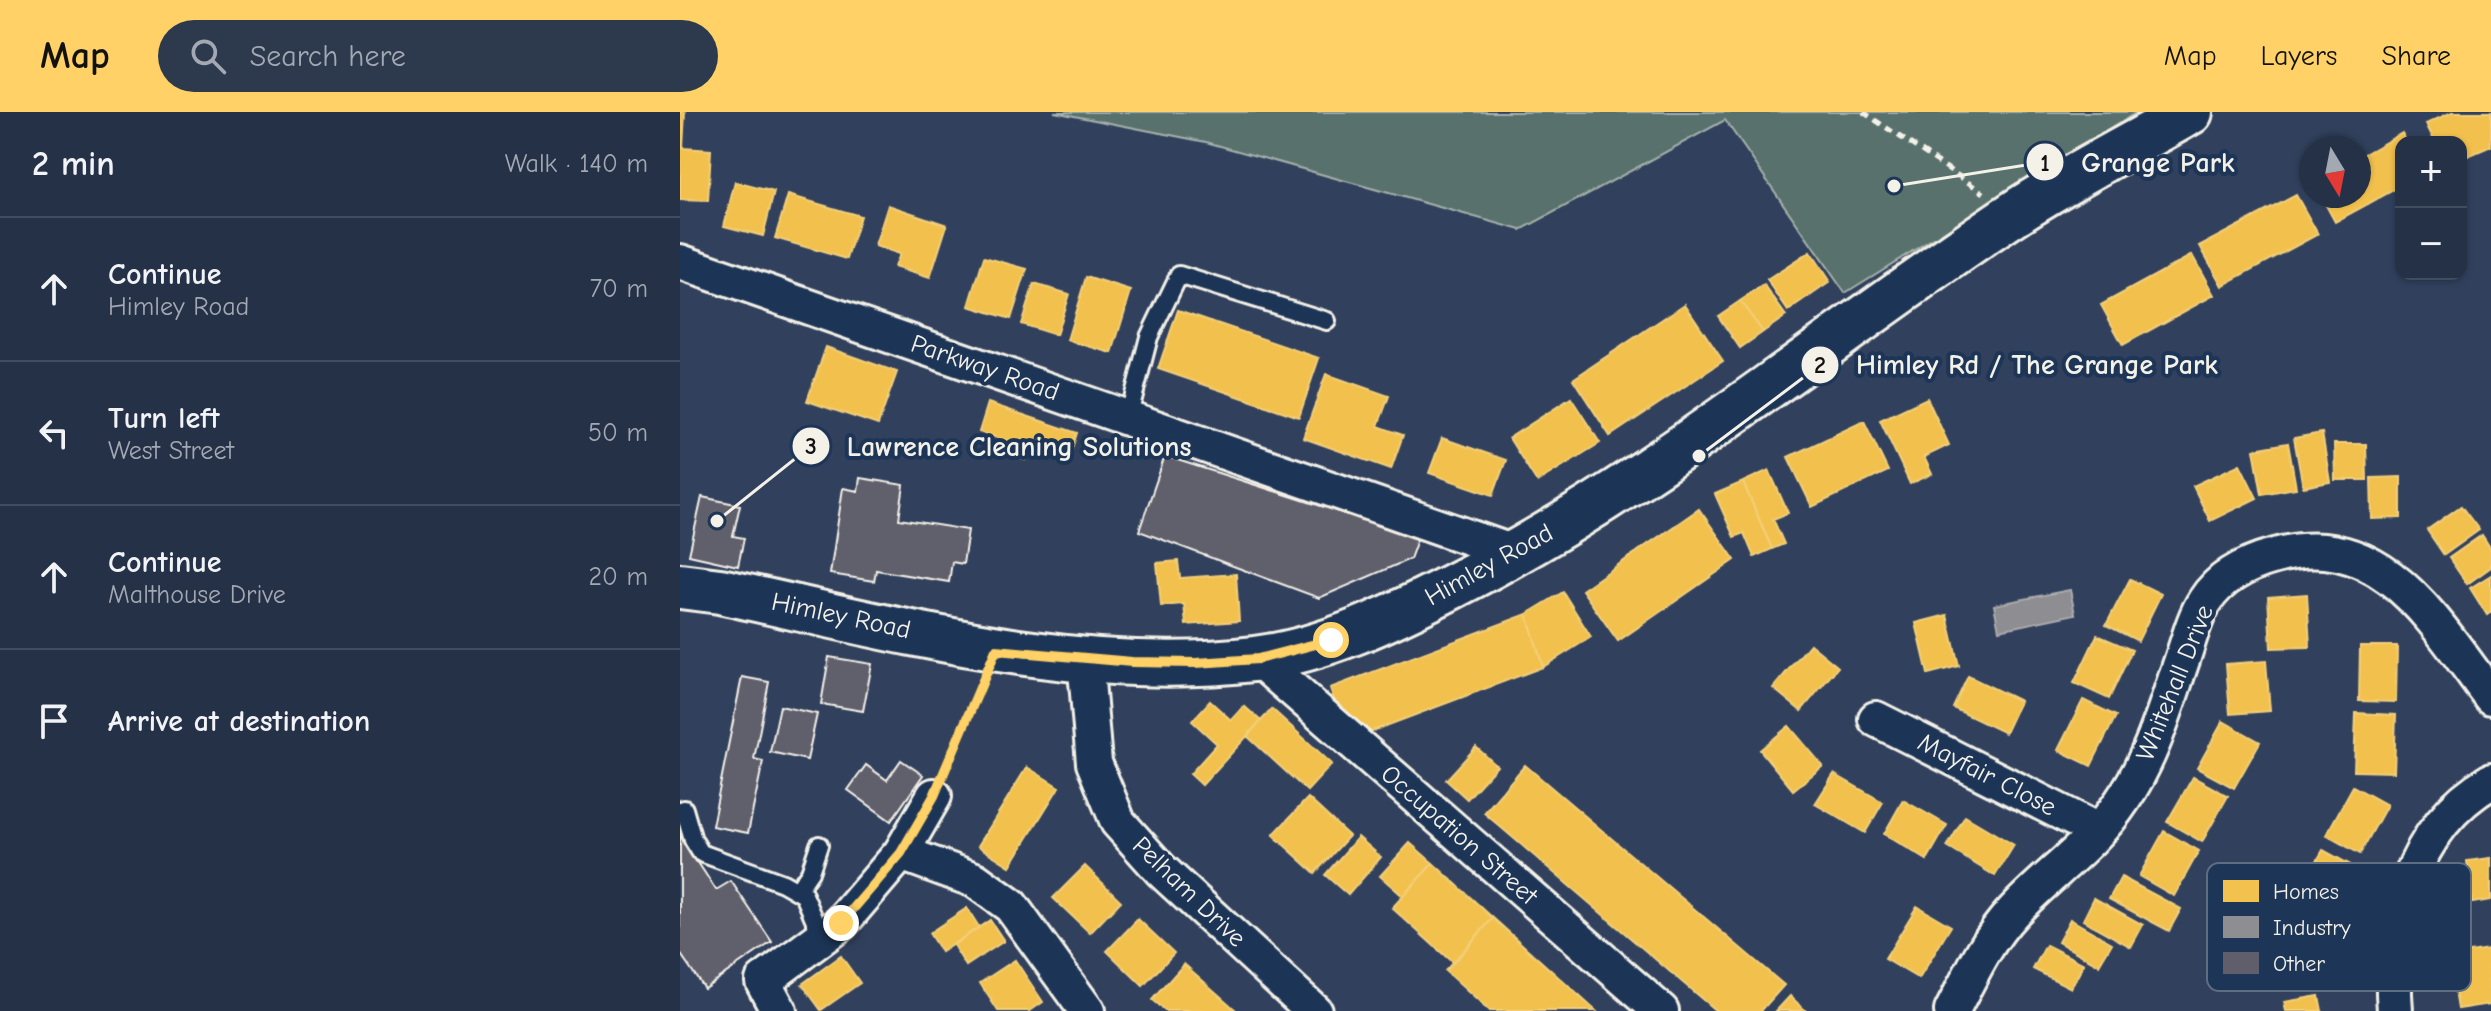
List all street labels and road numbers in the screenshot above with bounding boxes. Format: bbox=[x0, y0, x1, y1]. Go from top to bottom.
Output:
street label: Parkway Road bbox=[907, 329, 1063, 407]
street label: Himley Road bbox=[1420, 518, 1558, 612]
street label: Himley Road bbox=[769, 587, 913, 645]
street label: Whitehall Drive bbox=[2130, 601, 2220, 765]
street label: Mayfair Close bbox=[1913, 727, 2061, 823]
street label: Occupation Street bbox=[1375, 759, 1545, 912]
street label: Pelham Drive bbox=[1126, 831, 1252, 953]

